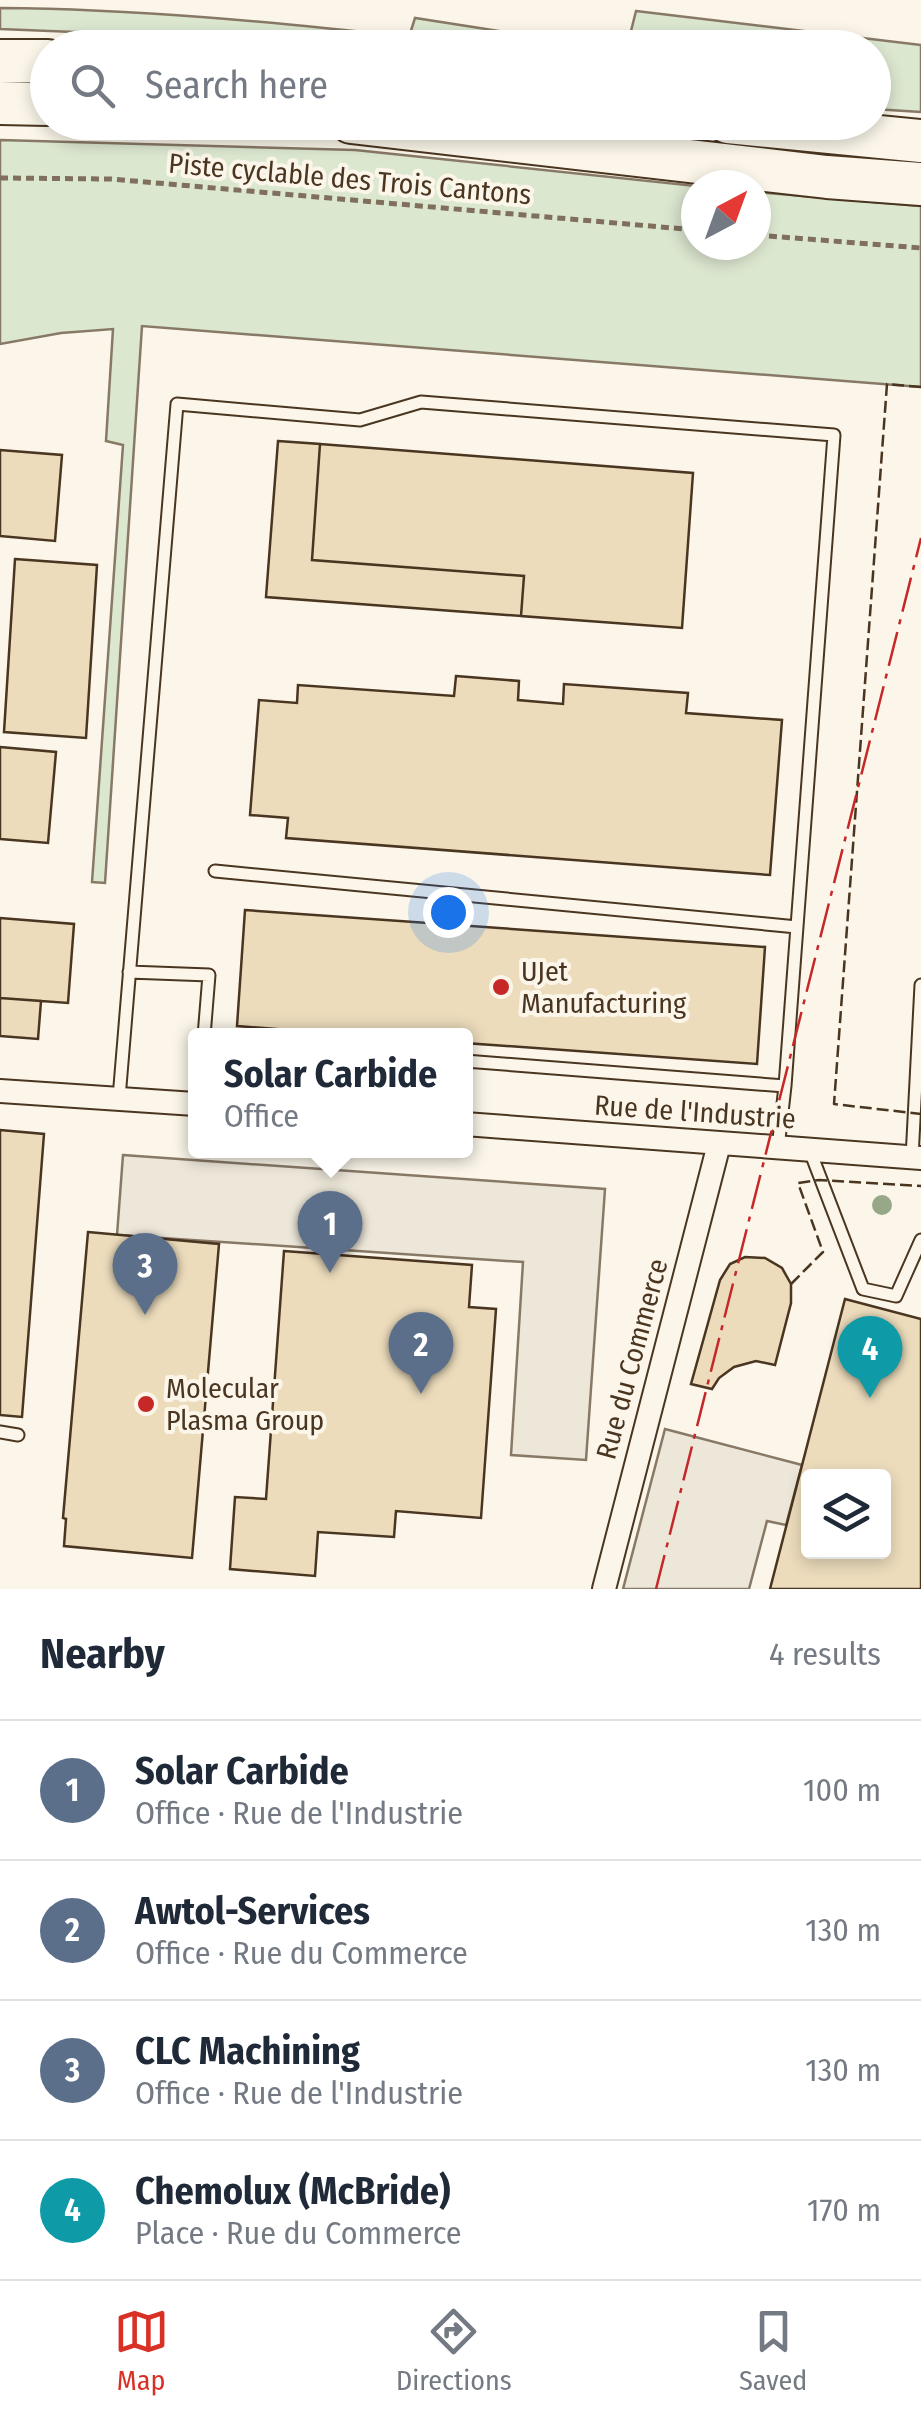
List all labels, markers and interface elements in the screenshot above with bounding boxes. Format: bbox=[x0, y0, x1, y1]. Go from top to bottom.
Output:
search box bbox=[30, 30, 891, 140]
icon: search bbox=[65, 58, 120, 113]
text: Search here bbox=[145, 62, 328, 108]
street label: Piste cyclable des Trois Cantons bbox=[167, 147, 533, 211]
north arrow bbox=[681, 170, 771, 260]
your location bbox=[423, 887, 474, 938]
place label: UJet Manufacturing bbox=[521, 955, 687, 1020]
marker: UJet Manufacturing bbox=[490, 976, 512, 998]
popup bbox=[188, 1028, 473, 1158]
text: Solar Carbide bbox=[224, 1051, 437, 1097]
street label: Rue de l'Industrie bbox=[593, 1088, 797, 1136]
text: Office bbox=[224, 1097, 299, 1135]
pin: 1 bbox=[298, 1190, 362, 1273]
pin: 3 bbox=[112, 1232, 178, 1315]
street label: Rue du Commerce bbox=[589, 1255, 675, 1463]
pin: 2 bbox=[388, 1312, 454, 1394]
pin: 4 bbox=[838, 1316, 902, 1398]
place label: Molecular Plasma Group bbox=[166, 1372, 324, 1437]
marker: Molecular Plasma Group bbox=[135, 1393, 157, 1415]
map controls bbox=[801, 1469, 891, 1559]
button: layers bbox=[801, 1469, 891, 1559]
text: Nearby bbox=[40, 1629, 165, 1679]
text: 4 results bbox=[769, 1635, 881, 1673]
text: Solar Carbide bbox=[135, 1748, 349, 1794]
text: 1 bbox=[66, 1771, 79, 1809]
text: 100 m bbox=[803, 1771, 881, 1809]
text: Office · Rue de l'Industrie bbox=[135, 1794, 463, 1832]
text: Awtol-Services bbox=[135, 1888, 370, 1934]
text: 2 bbox=[65, 1911, 80, 1949]
text: 130 m bbox=[805, 1911, 881, 1949]
text: Office · Rue du Commerce bbox=[135, 1934, 468, 1972]
text: CLC Machining bbox=[135, 2028, 360, 2074]
text: 3 bbox=[65, 2051, 80, 2089]
text: 130 m bbox=[805, 2051, 881, 2089]
text: Office · Rue de l'Industrie bbox=[135, 2074, 463, 2112]
text: Chemolux (McBride) bbox=[135, 2168, 451, 2214]
text: 4 bbox=[64, 2191, 81, 2229]
text: 170 m bbox=[807, 2191, 881, 2229]
text: Place · Rue du Commerce bbox=[135, 2214, 462, 2252]
tab: Map bbox=[114, 2304, 169, 2397]
tab: Directions bbox=[396, 2304, 512, 2397]
tab: Saved bbox=[739, 2304, 807, 2397]

